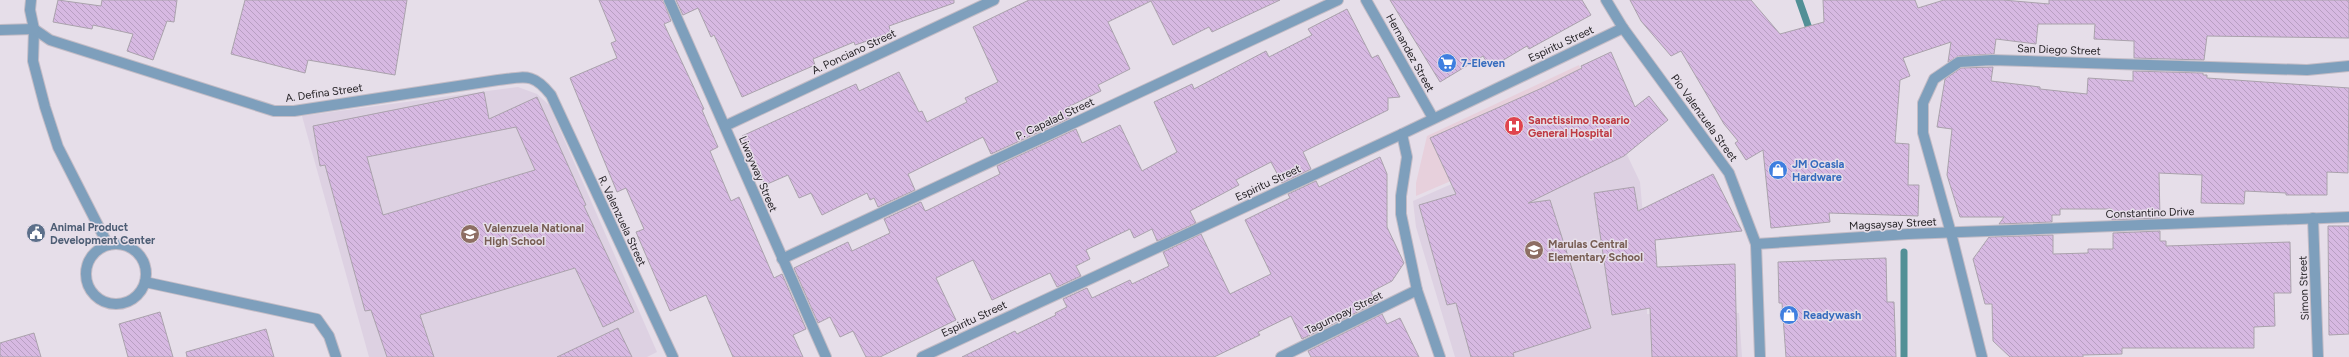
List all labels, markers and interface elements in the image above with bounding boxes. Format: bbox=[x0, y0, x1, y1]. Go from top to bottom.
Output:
street label: Hernandez Street bbox=[1383, 12, 1437, 94]
street label: Espiritu Street bbox=[1526, 23, 1596, 65]
street label: A. Ponciano Street bbox=[810, 27, 898, 77]
street label: San Diego Street bbox=[2017, 42, 2101, 58]
supermarket icon: 7-Eleven bbox=[1436, 52, 1458, 74]
place label: 7-Eleven bbox=[1461, 57, 1505, 70]
street label: Pio Valenzuela Street bbox=[1668, 72, 1740, 164]
street label: A. Defina Street bbox=[285, 81, 363, 105]
street label: P. Capalad Street bbox=[1014, 95, 1096, 143]
place label: Sanctissimo Rosario General Hospital bbox=[1528, 114, 1630, 140]
hospital icon: Sanctissimo Rosario General Hospital bbox=[1503, 115, 1525, 137]
street label: Liwayway Street bbox=[736, 134, 780, 214]
place label: JM Ocasla Hardware bbox=[1792, 158, 1844, 184]
shop icon: JM Ocasla Hardware bbox=[1767, 159, 1789, 181]
street label: Espiritu Street bbox=[1233, 162, 1303, 204]
street label: R. Valenzuela Street bbox=[595, 174, 649, 268]
street label: Constantino Drive bbox=[2105, 205, 2195, 221]
street label: Magsaysay Street bbox=[1849, 215, 1937, 233]
place label: Animal Product Development Center bbox=[50, 221, 156, 247]
public building icon: Animal Product Development Center bbox=[25, 222, 47, 244]
place label: Valenzuela National High School bbox=[484, 222, 584, 248]
school or university icon: Valenzuela National High School bbox=[459, 223, 481, 245]
place label: Marulas Central Elementary School bbox=[1548, 238, 1643, 264]
school or university icon: Marulas Central Elementary School bbox=[1523, 239, 1545, 261]
street label: Simon Street bbox=[2296, 255, 2312, 321]
street label: Tagumpay Street bbox=[1303, 289, 1385, 337]
street label: Espiritu Street bbox=[939, 298, 1009, 340]
shop icon: Readywash bbox=[1778, 304, 1800, 326]
place label: Readywash bbox=[1803, 309, 1861, 322]

